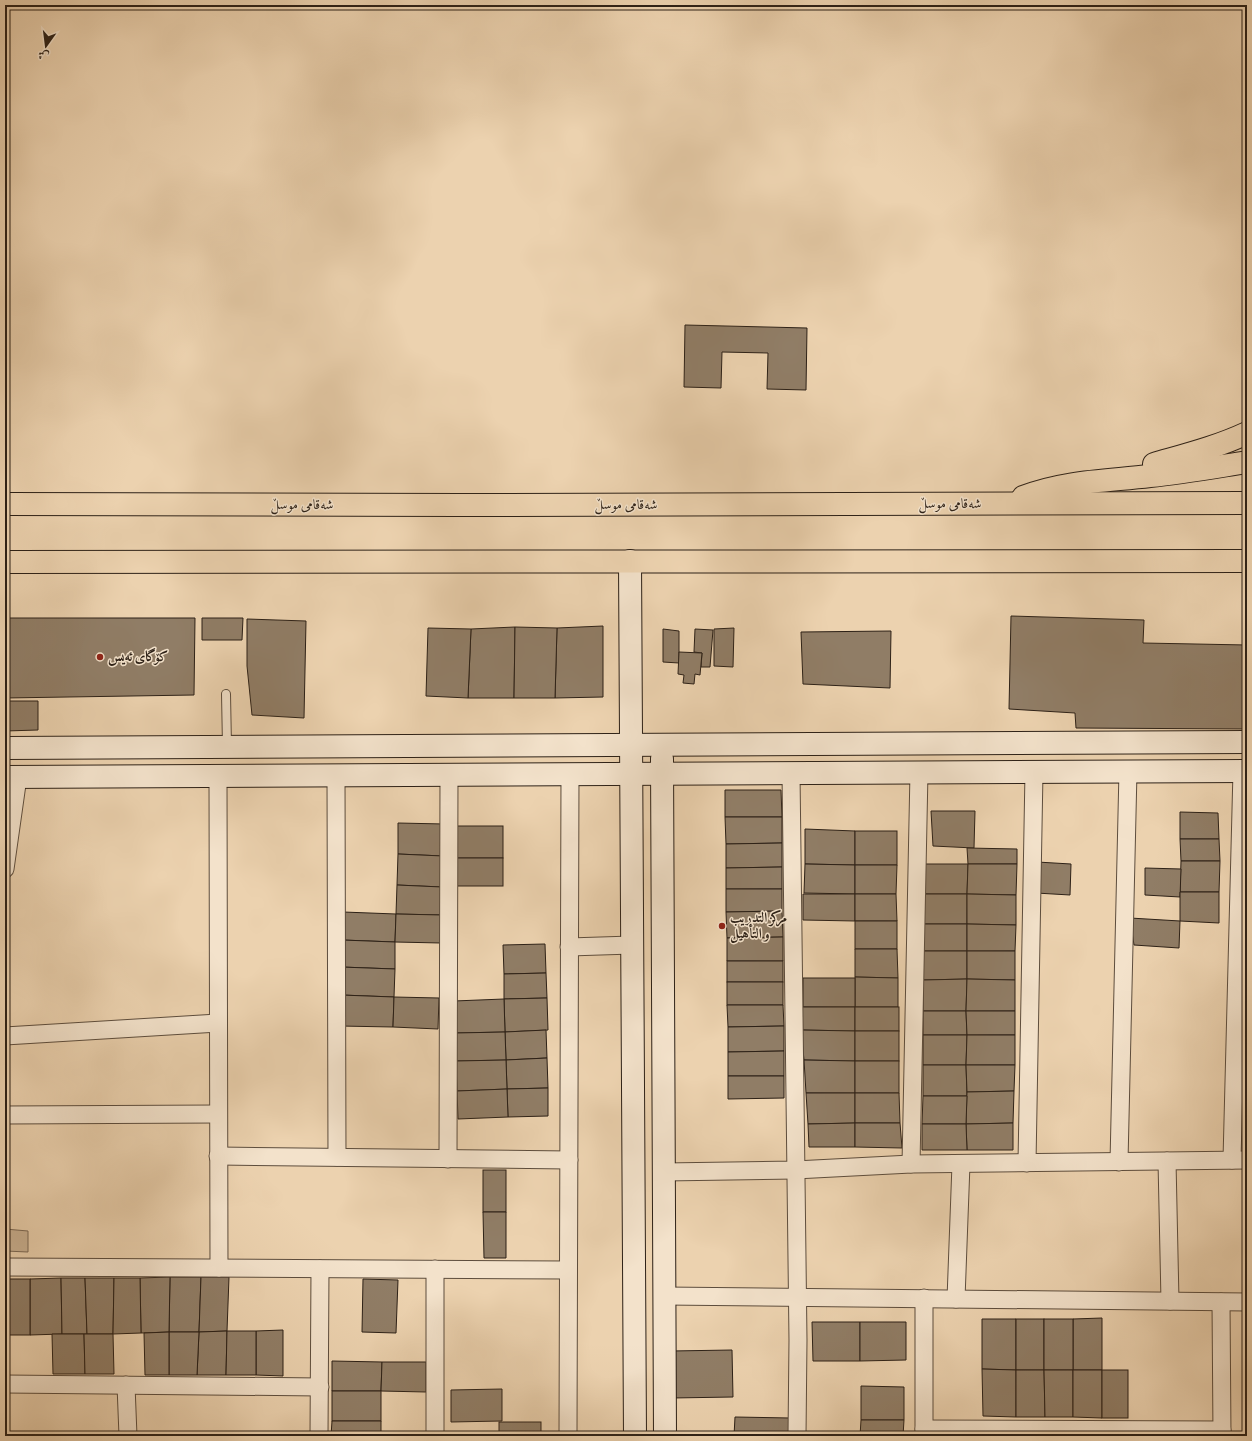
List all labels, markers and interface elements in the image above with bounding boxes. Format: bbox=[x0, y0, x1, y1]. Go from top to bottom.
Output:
north arrow bbox=[26, 26, 66, 66]
text: ش bbox=[37, 47, 51, 63]
street label: شەقامی موسڵ bbox=[919, 495, 981, 514]
street label: شەقامی موسڵ bbox=[271, 496, 333, 515]
street label: شەقامی موسڵ bbox=[595, 496, 657, 515]
place label: کۆگای ئەیس bbox=[108, 647, 168, 666]
marker: کۆگای ئەیس bbox=[95, 652, 105, 662]
place label: مركز التدريب و التأهيل bbox=[730, 909, 787, 943]
marker: مركز التدريب و التأهيل bbox=[717, 921, 727, 931]

